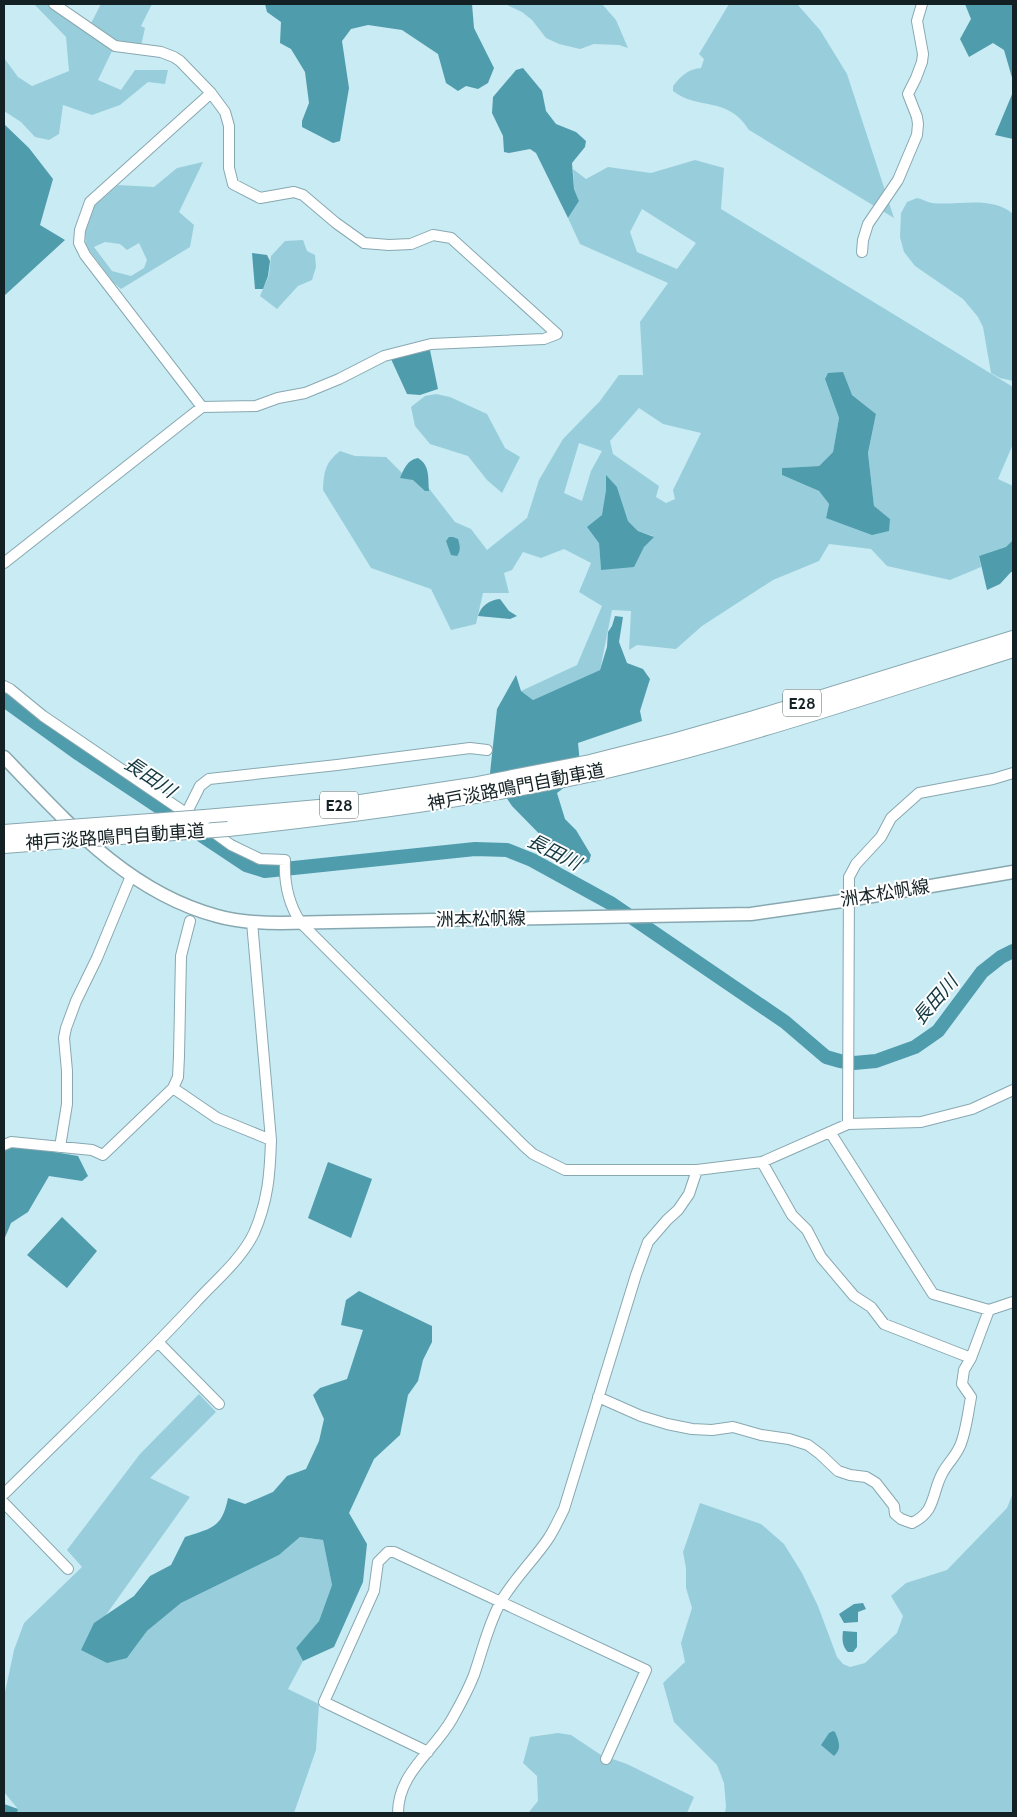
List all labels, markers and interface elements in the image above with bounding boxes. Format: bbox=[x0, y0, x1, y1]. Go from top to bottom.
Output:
road number: E28 bbox=[783, 690, 821, 716]
water label: 長田川 bbox=[120, 752, 182, 804]
street label: 神戸淡路鳴門自動車道 bbox=[426, 759, 606, 815]
road number: E28 bbox=[320, 792, 358, 818]
street label: 神戸淡路鳴門自動車道 bbox=[24, 820, 206, 854]
water label: 長田川 bbox=[523, 829, 586, 876]
street label: 洲本松帆線 bbox=[839, 875, 931, 911]
street label: 洲本松帆線 bbox=[436, 907, 526, 931]
water label: 長田川 bbox=[908, 969, 964, 1029]

